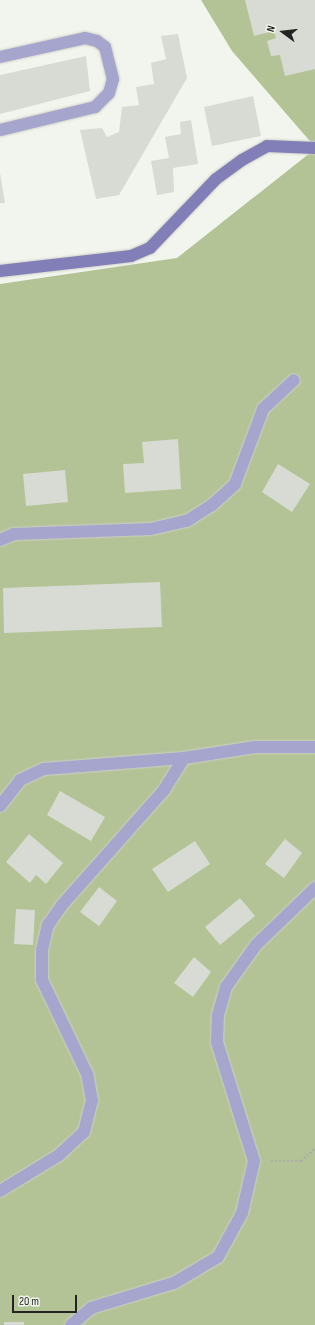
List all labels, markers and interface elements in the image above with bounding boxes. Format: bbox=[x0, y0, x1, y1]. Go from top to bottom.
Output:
north arrow bbox=[263, 12, 303, 52]
text: N bbox=[264, 24, 278, 33]
scale bar bbox=[14, 1287, 79, 1313]
text: 20 m bbox=[19, 1294, 39, 1309]

